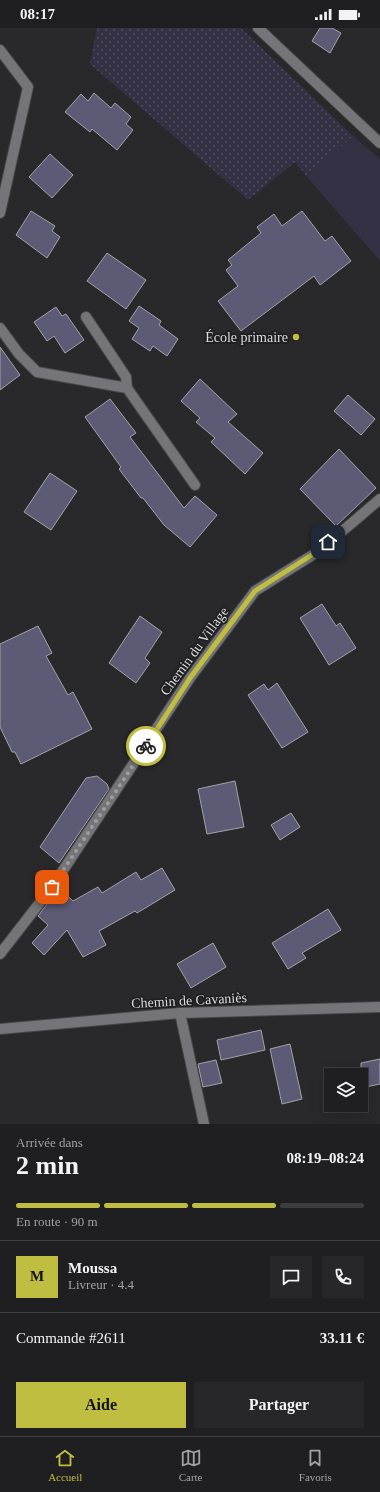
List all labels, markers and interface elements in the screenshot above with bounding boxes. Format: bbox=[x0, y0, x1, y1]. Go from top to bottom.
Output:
text: 08:17 bbox=[20, 6, 55, 22]
place label: École primaire bbox=[205, 329, 288, 345]
marker: École primaire bbox=[291, 332, 301, 342]
pin bbox=[311, 525, 345, 559]
icon: home bbox=[317, 531, 339, 553]
street label: Chemin du Village bbox=[157, 604, 231, 698]
courier bbox=[126, 726, 166, 766]
icon: bike bbox=[135, 735, 157, 757]
pin bbox=[35, 870, 69, 904]
icon: bag bbox=[41, 876, 63, 898]
street label: Chemin de Cavaniès bbox=[131, 990, 247, 1011]
map controls bbox=[324, 1068, 368, 1112]
button: layers bbox=[324, 1068, 368, 1112]
text: Arrivée dans bbox=[16, 1135, 83, 1150]
text: 08:19–08:24 bbox=[287, 1150, 364, 1166]
text: 2 min bbox=[16, 1151, 79, 1180]
text: En route · 90 m bbox=[16, 1214, 98, 1229]
button: chat bbox=[270, 1256, 312, 1298]
button: phone bbox=[322, 1256, 364, 1298]
text: Moussa bbox=[68, 1260, 117, 1276]
text: M bbox=[30, 1268, 44, 1284]
text: Livreur · 4.4 bbox=[68, 1277, 134, 1292]
text: Commande #2611 bbox=[16, 1330, 126, 1346]
text: 33.11 € bbox=[320, 1330, 364, 1346]
button: Aide bbox=[16, 1382, 186, 1428]
button: Partager bbox=[194, 1382, 364, 1428]
tab: Accueil bbox=[48, 1447, 82, 1483]
tab: Carte bbox=[179, 1447, 203, 1483]
tab: Favoris bbox=[299, 1447, 332, 1483]

